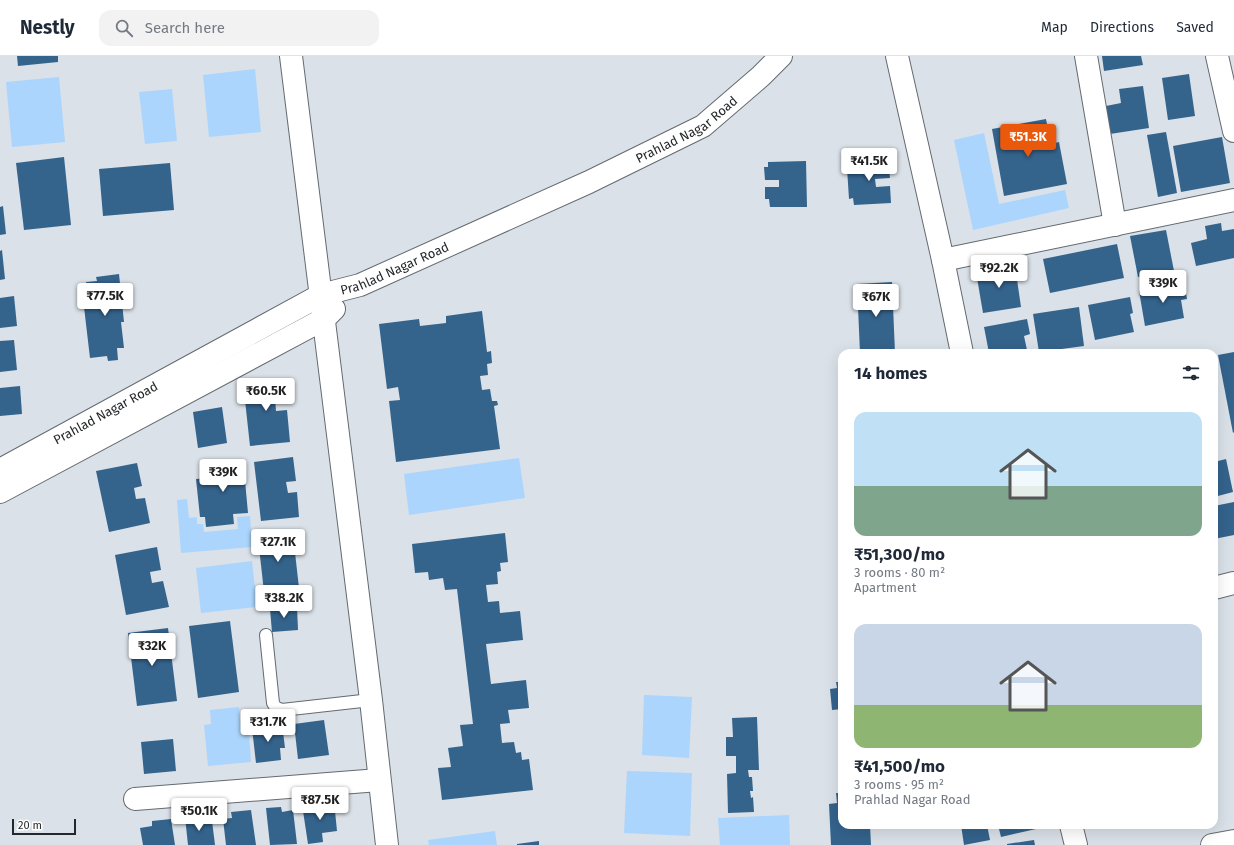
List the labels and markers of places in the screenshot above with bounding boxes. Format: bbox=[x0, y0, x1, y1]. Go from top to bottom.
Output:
pin: ₹51.3K bbox=[995, 124, 1061, 158]
pin: ₹41.5K bbox=[836, 148, 902, 182]
pin: ₹92.2K bbox=[966, 255, 1032, 289]
pin: ₹39K bbox=[1139, 270, 1187, 304]
pin: ₹77.5K bbox=[72, 283, 138, 317]
pin: ₹67K bbox=[852, 284, 900, 318]
pin: ₹60.5K bbox=[233, 378, 299, 412]
pin: ₹39K bbox=[199, 459, 247, 493]
pin: ₹27.1K bbox=[245, 529, 311, 563]
pin: ₹38.2K bbox=[251, 585, 317, 619]
pin: ₹32K bbox=[128, 633, 176, 667]
pin: ₹31.7K bbox=[235, 709, 301, 743]
pin: ₹87.5K bbox=[287, 787, 353, 821]
pin: ₹50.1K bbox=[166, 798, 232, 832]

